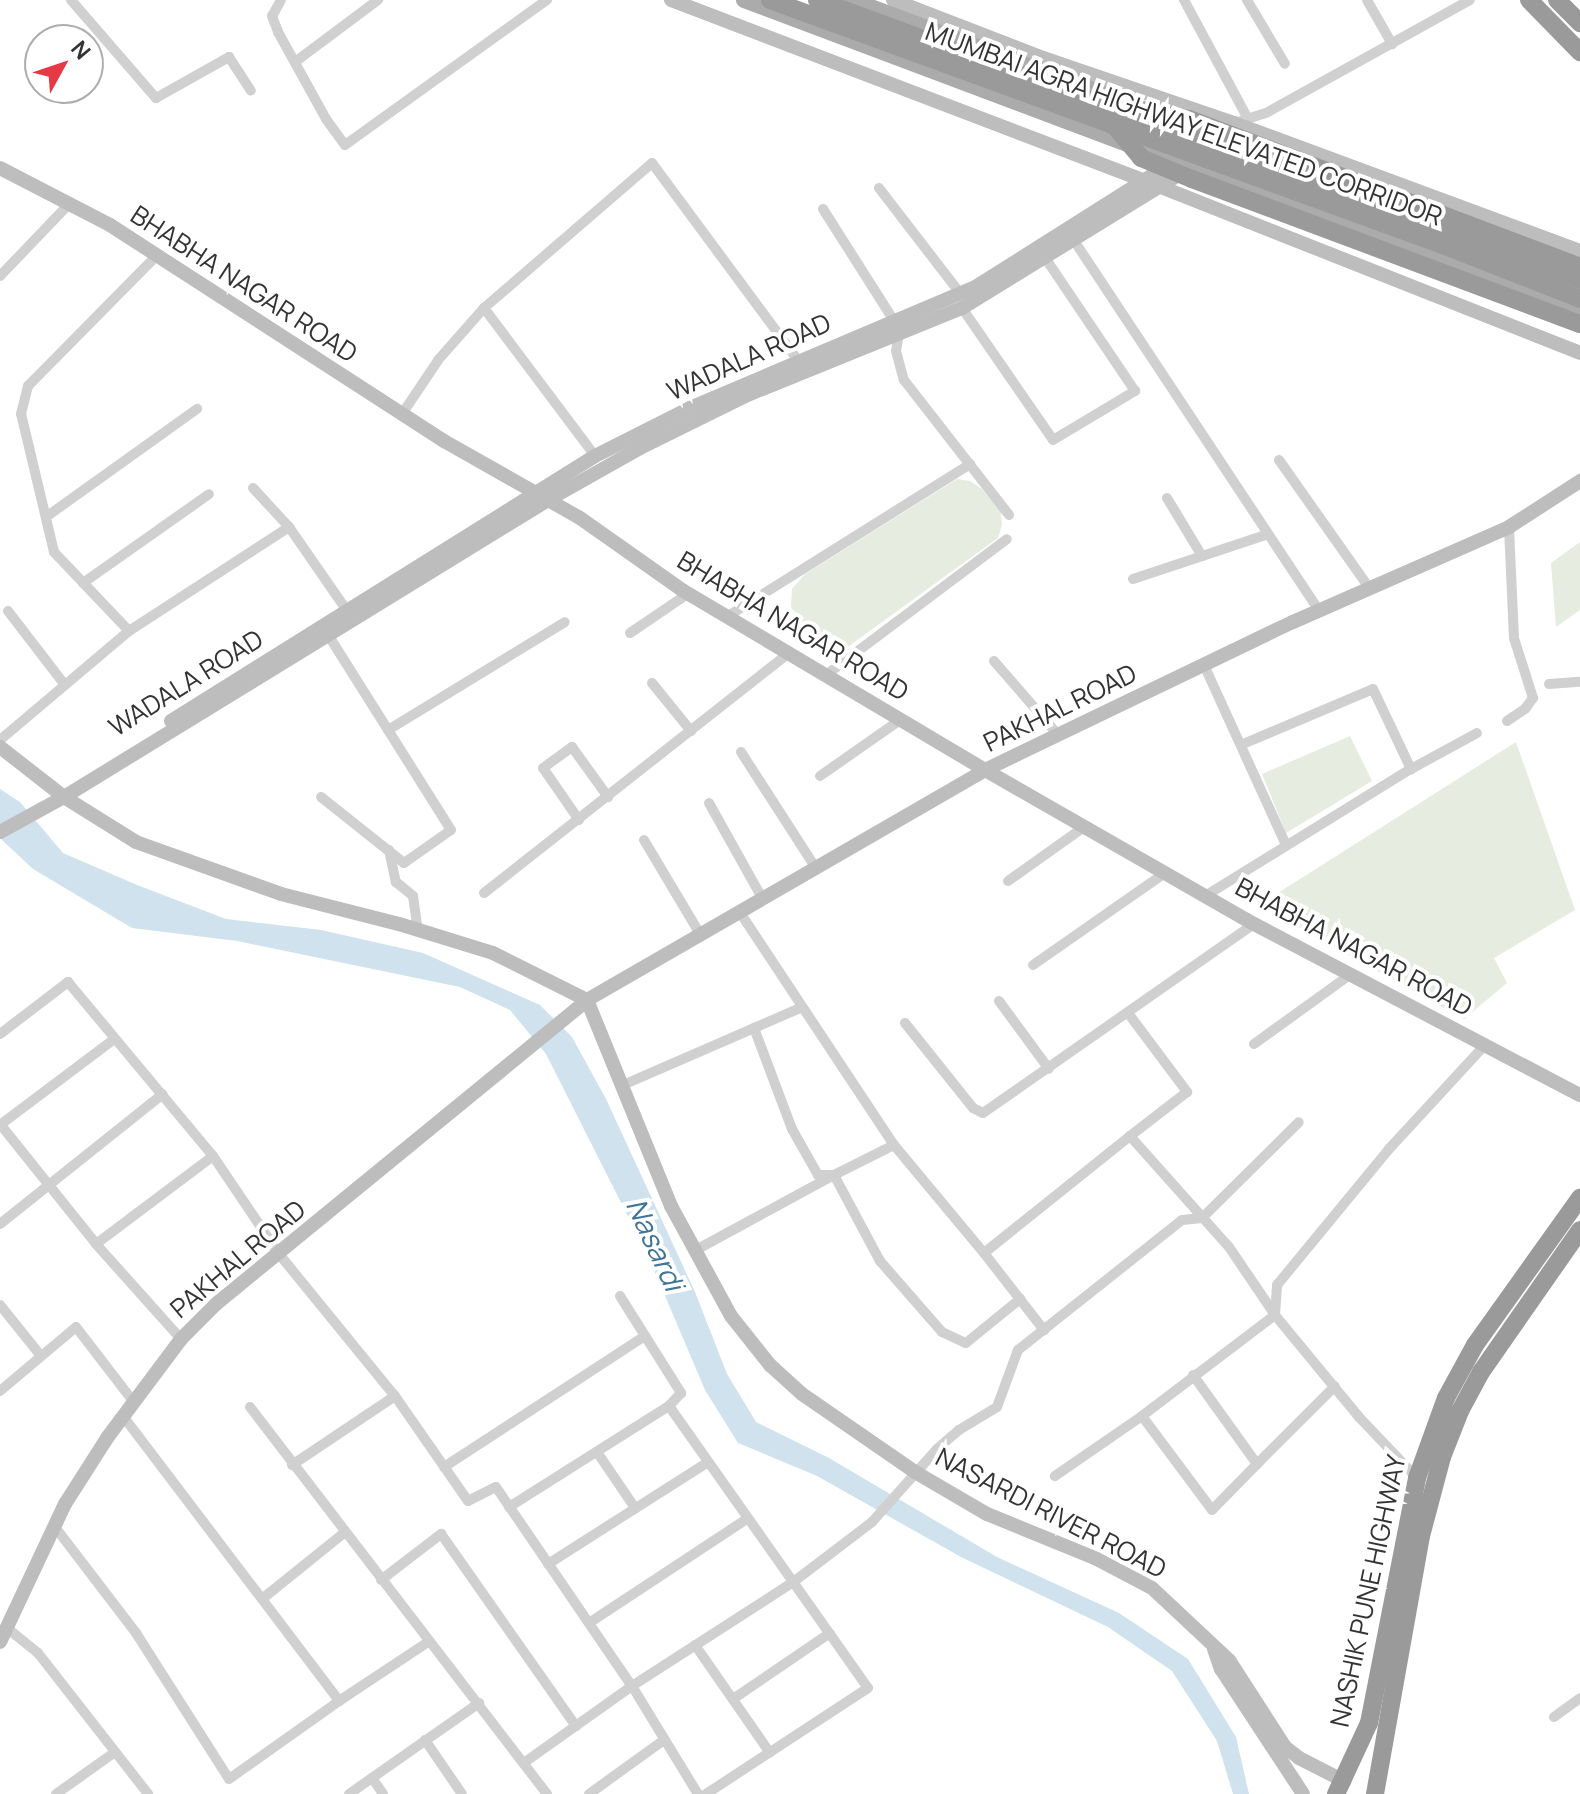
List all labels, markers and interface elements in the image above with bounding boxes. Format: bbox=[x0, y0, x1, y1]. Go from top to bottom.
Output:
street label: MUMBAI AGRA HIGHWAY ELEVATED CORRIDOR bbox=[921, 16, 1447, 232]
north arrow bbox=[24, 24, 104, 104]
text: N bbox=[64, 34, 97, 66]
street label: BHABHA NAGAR ROAD bbox=[125, 199, 363, 369]
street label: WADALA ROAD bbox=[662, 307, 836, 407]
street label: BHABHA NAGAR ROAD bbox=[672, 545, 914, 707]
street label: WADALA ROAD bbox=[103, 623, 269, 743]
street label: PAKHAL ROAD bbox=[978, 657, 1142, 759]
street label: BHABHA NAGAR ROAD bbox=[1230, 871, 1478, 1023]
street label: PAKHAL ROAD bbox=[164, 1193, 312, 1325]
water label: Nasardi bbox=[620, 1193, 692, 1295]
street label: NASARDI RIVER ROAD bbox=[931, 1441, 1171, 1585]
street label: NASHIK PUNE HIGHWAY bbox=[1324, 1452, 1412, 1730]

